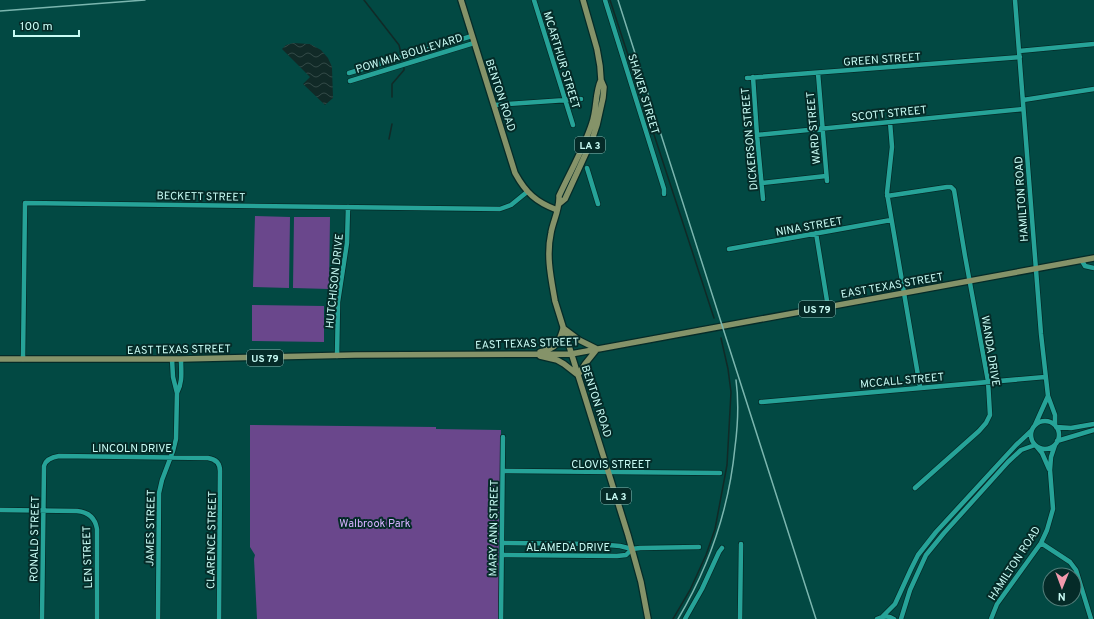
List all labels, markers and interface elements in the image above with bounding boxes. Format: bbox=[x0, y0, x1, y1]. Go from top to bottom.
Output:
street label: MCARTHUR STREET bbox=[540, 10, 583, 111]
scale bar bbox=[14, 12, 79, 38]
text: 100 m bbox=[20, 19, 53, 35]
street label: POW MIA BOULEVARD bbox=[354, 31, 464, 77]
street label: GREEN STREET bbox=[843, 50, 921, 70]
street label: SHAVER STREET bbox=[624, 52, 662, 136]
street label: BENTON ROAD bbox=[482, 57, 518, 133]
street label: DICKERSON STREET bbox=[739, 87, 761, 191]
street label: WARD STREET bbox=[804, 91, 824, 165]
street label: SCOTT STREET bbox=[851, 103, 927, 125]
road number: LA 3 bbox=[575, 137, 605, 153]
street label: HAMILTON ROAD bbox=[1012, 156, 1032, 242]
street label: BECKETT STREET bbox=[156, 189, 246, 205]
street label: NINA STREET bbox=[775, 214, 844, 240]
street label: HUTCHISON DRIVE bbox=[323, 233, 347, 329]
street label: EAST TEXAS STREET bbox=[840, 270, 945, 302]
road number: US 79 bbox=[799, 301, 835, 317]
street label: WANDA DRIVE bbox=[977, 315, 1003, 388]
street label: EAST TEXAS STREET bbox=[475, 335, 579, 353]
street label: EAST TEXAS STREET bbox=[127, 342, 231, 358]
road number: US 79 bbox=[247, 350, 283, 366]
street label: BENTON ROAD bbox=[578, 363, 614, 439]
street label: MCCALL STREET bbox=[860, 370, 945, 392]
street label: LINCOLN DRIVE bbox=[92, 442, 172, 456]
street label: CLOVIS STREET bbox=[571, 458, 651, 472]
street label: MARY ANN STREET bbox=[486, 480, 502, 576]
road number: LA 3 bbox=[601, 488, 631, 504]
street label: JAMES STREET bbox=[143, 489, 159, 567]
street label: CLARENCE STREET bbox=[204, 491, 220, 589]
street label: RONALD STREET bbox=[27, 496, 43, 582]
park label: Walbrook Park bbox=[339, 517, 411, 531]
street label: HAMILTON ROAD bbox=[986, 524, 1044, 603]
street label: LEN STREET bbox=[80, 525, 96, 589]
street label: ALAMEDA DRIVE bbox=[526, 541, 610, 555]
north arrow bbox=[1042, 567, 1082, 607]
text: N bbox=[1058, 589, 1066, 603]

